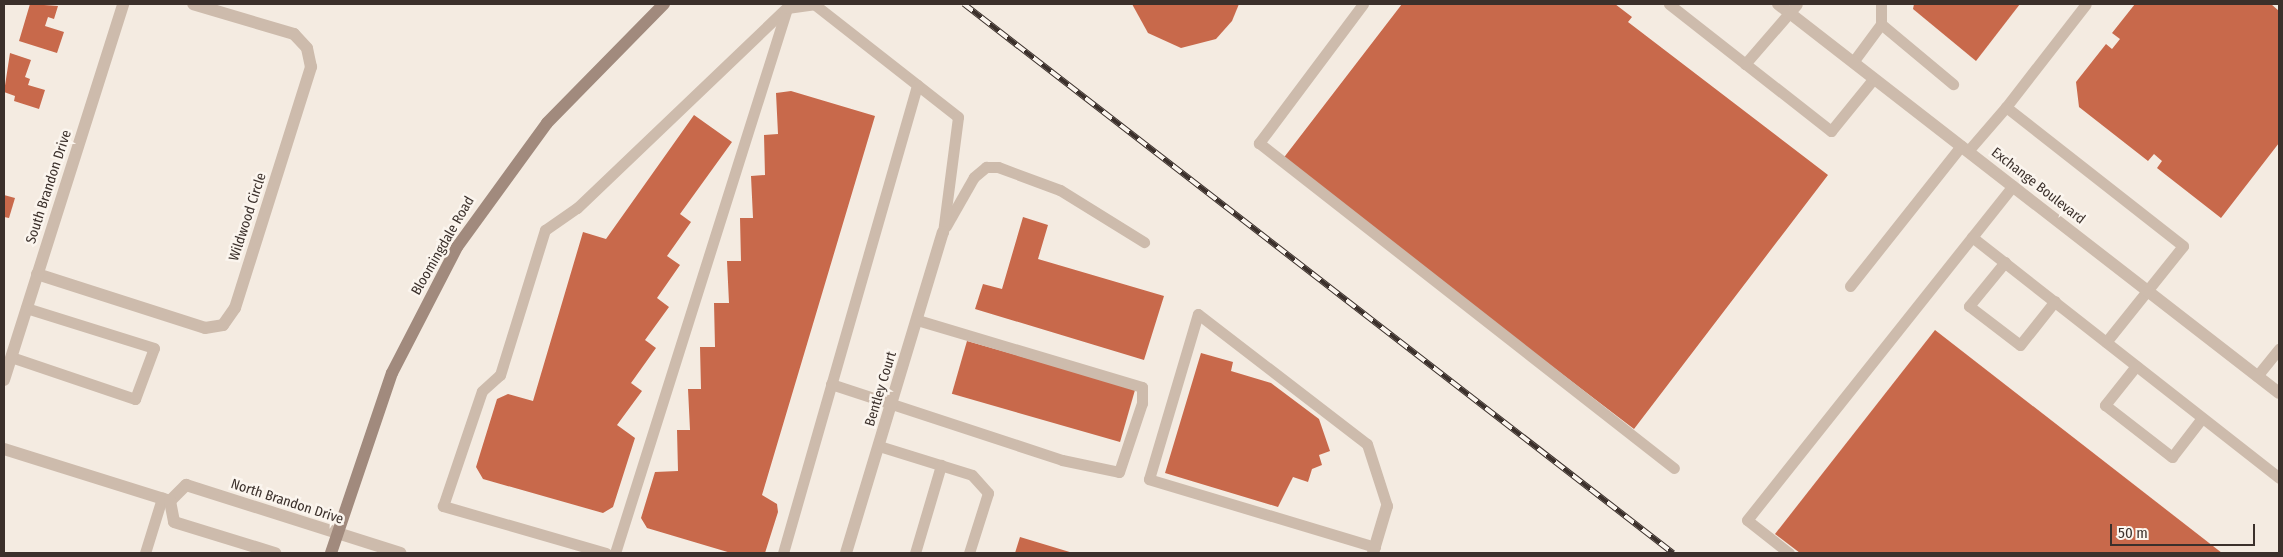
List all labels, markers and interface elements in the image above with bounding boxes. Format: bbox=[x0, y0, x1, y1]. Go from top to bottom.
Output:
street label: South Brandon Drive bbox=[23, 128, 75, 246]
street label: Exchange Boulevard bbox=[1988, 144, 2088, 228]
street label: Wildwood Circle bbox=[226, 171, 270, 263]
street label: Bloomingdale Road bbox=[408, 194, 478, 298]
street label: Bentley Court bbox=[862, 350, 900, 428]
street label: North Brandon Drive bbox=[229, 476, 345, 528]
scale bar bbox=[2113, 514, 2258, 546]
text: 50 m bbox=[2118, 524, 2148, 542]

